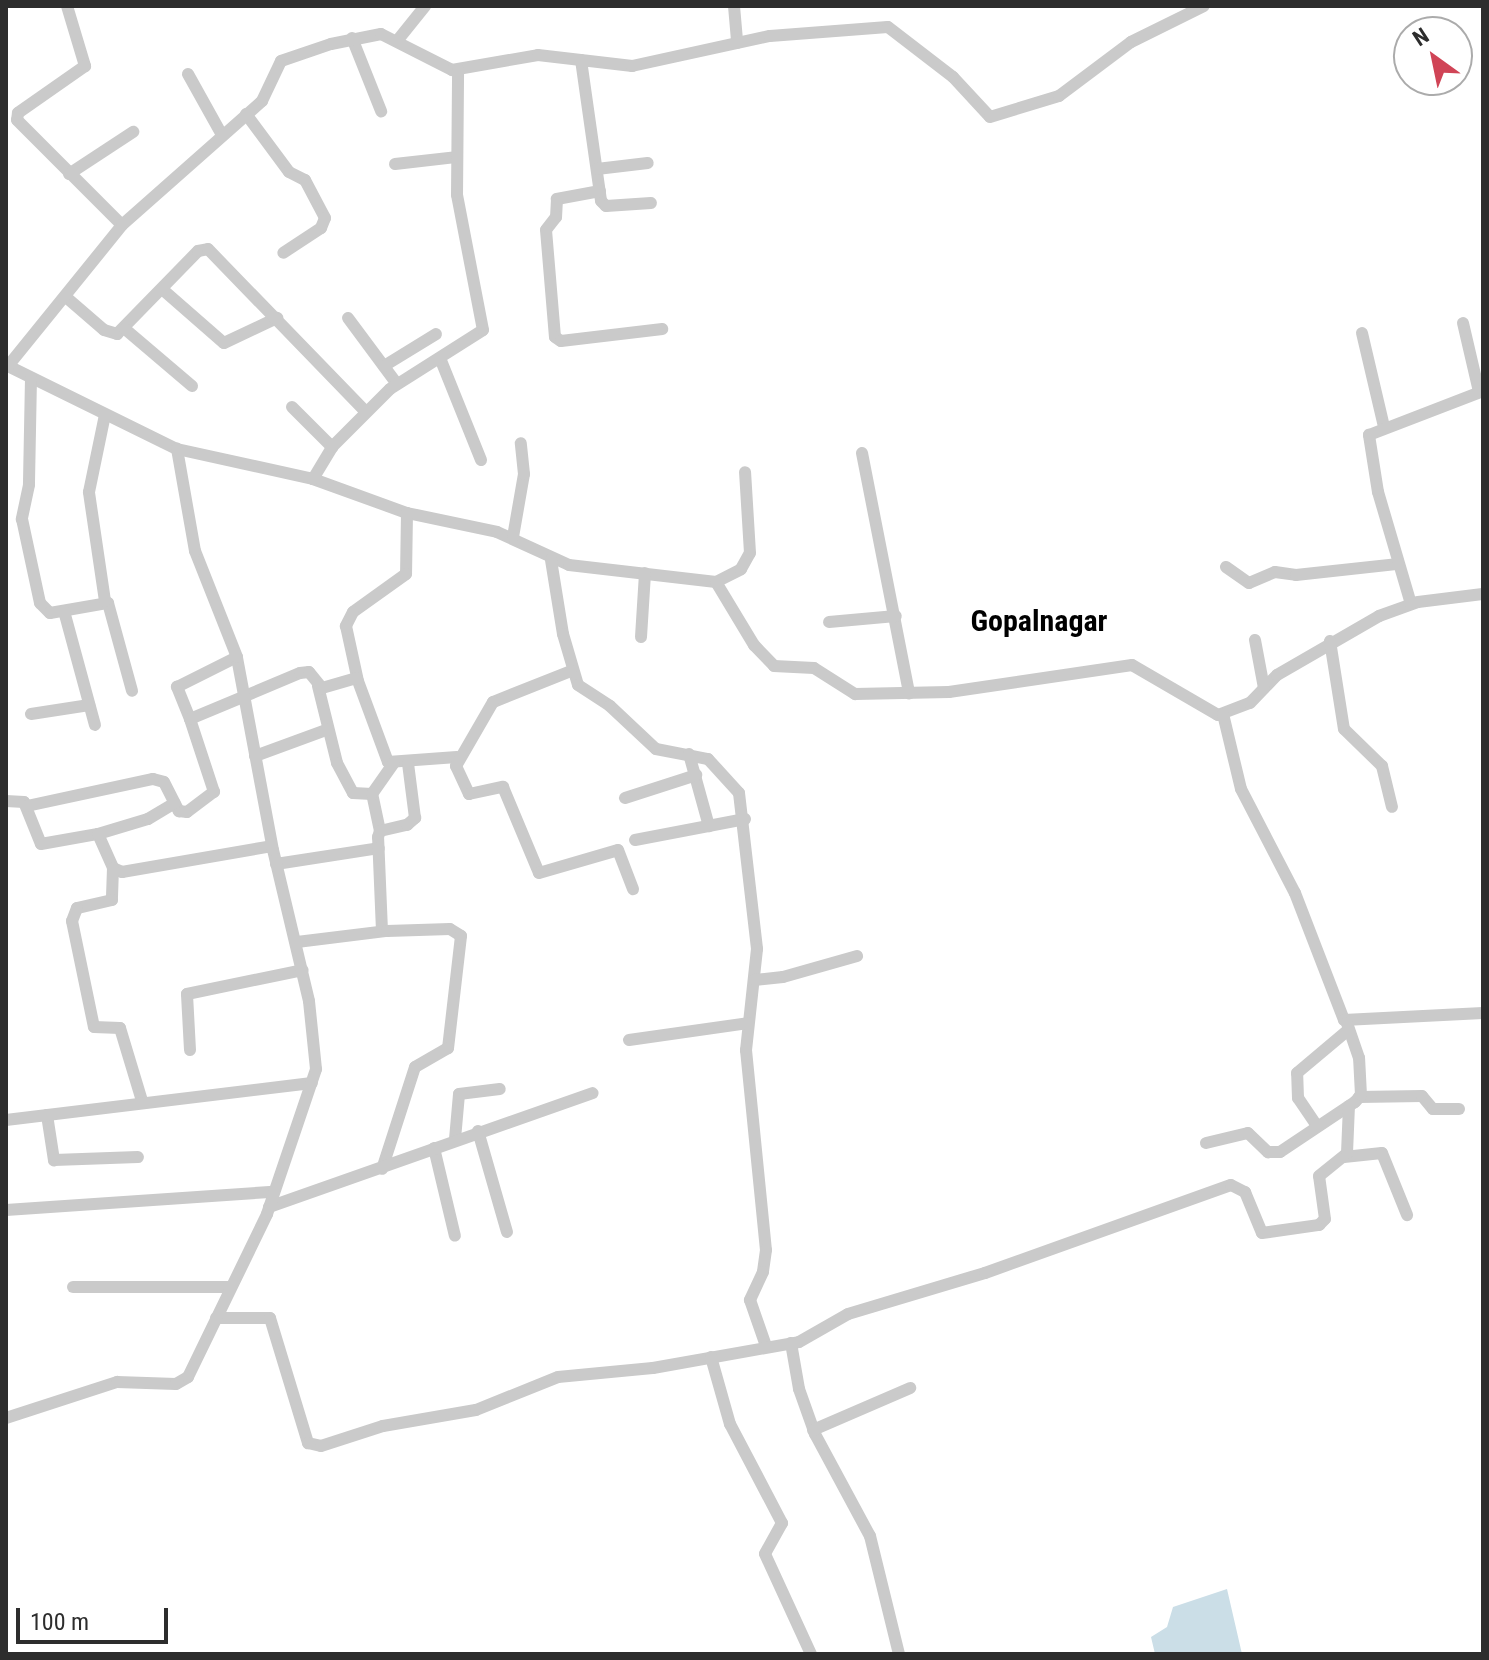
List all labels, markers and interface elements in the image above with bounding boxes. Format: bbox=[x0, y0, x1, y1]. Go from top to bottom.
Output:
north arrow bbox=[1393, 16, 1473, 96]
text: N bbox=[1408, 23, 1433, 51]
district label: Gopalnagar bbox=[970, 603, 1108, 639]
scale bar bbox=[20, 1592, 172, 1642]
text: 100 m bbox=[30, 1608, 89, 1636]

